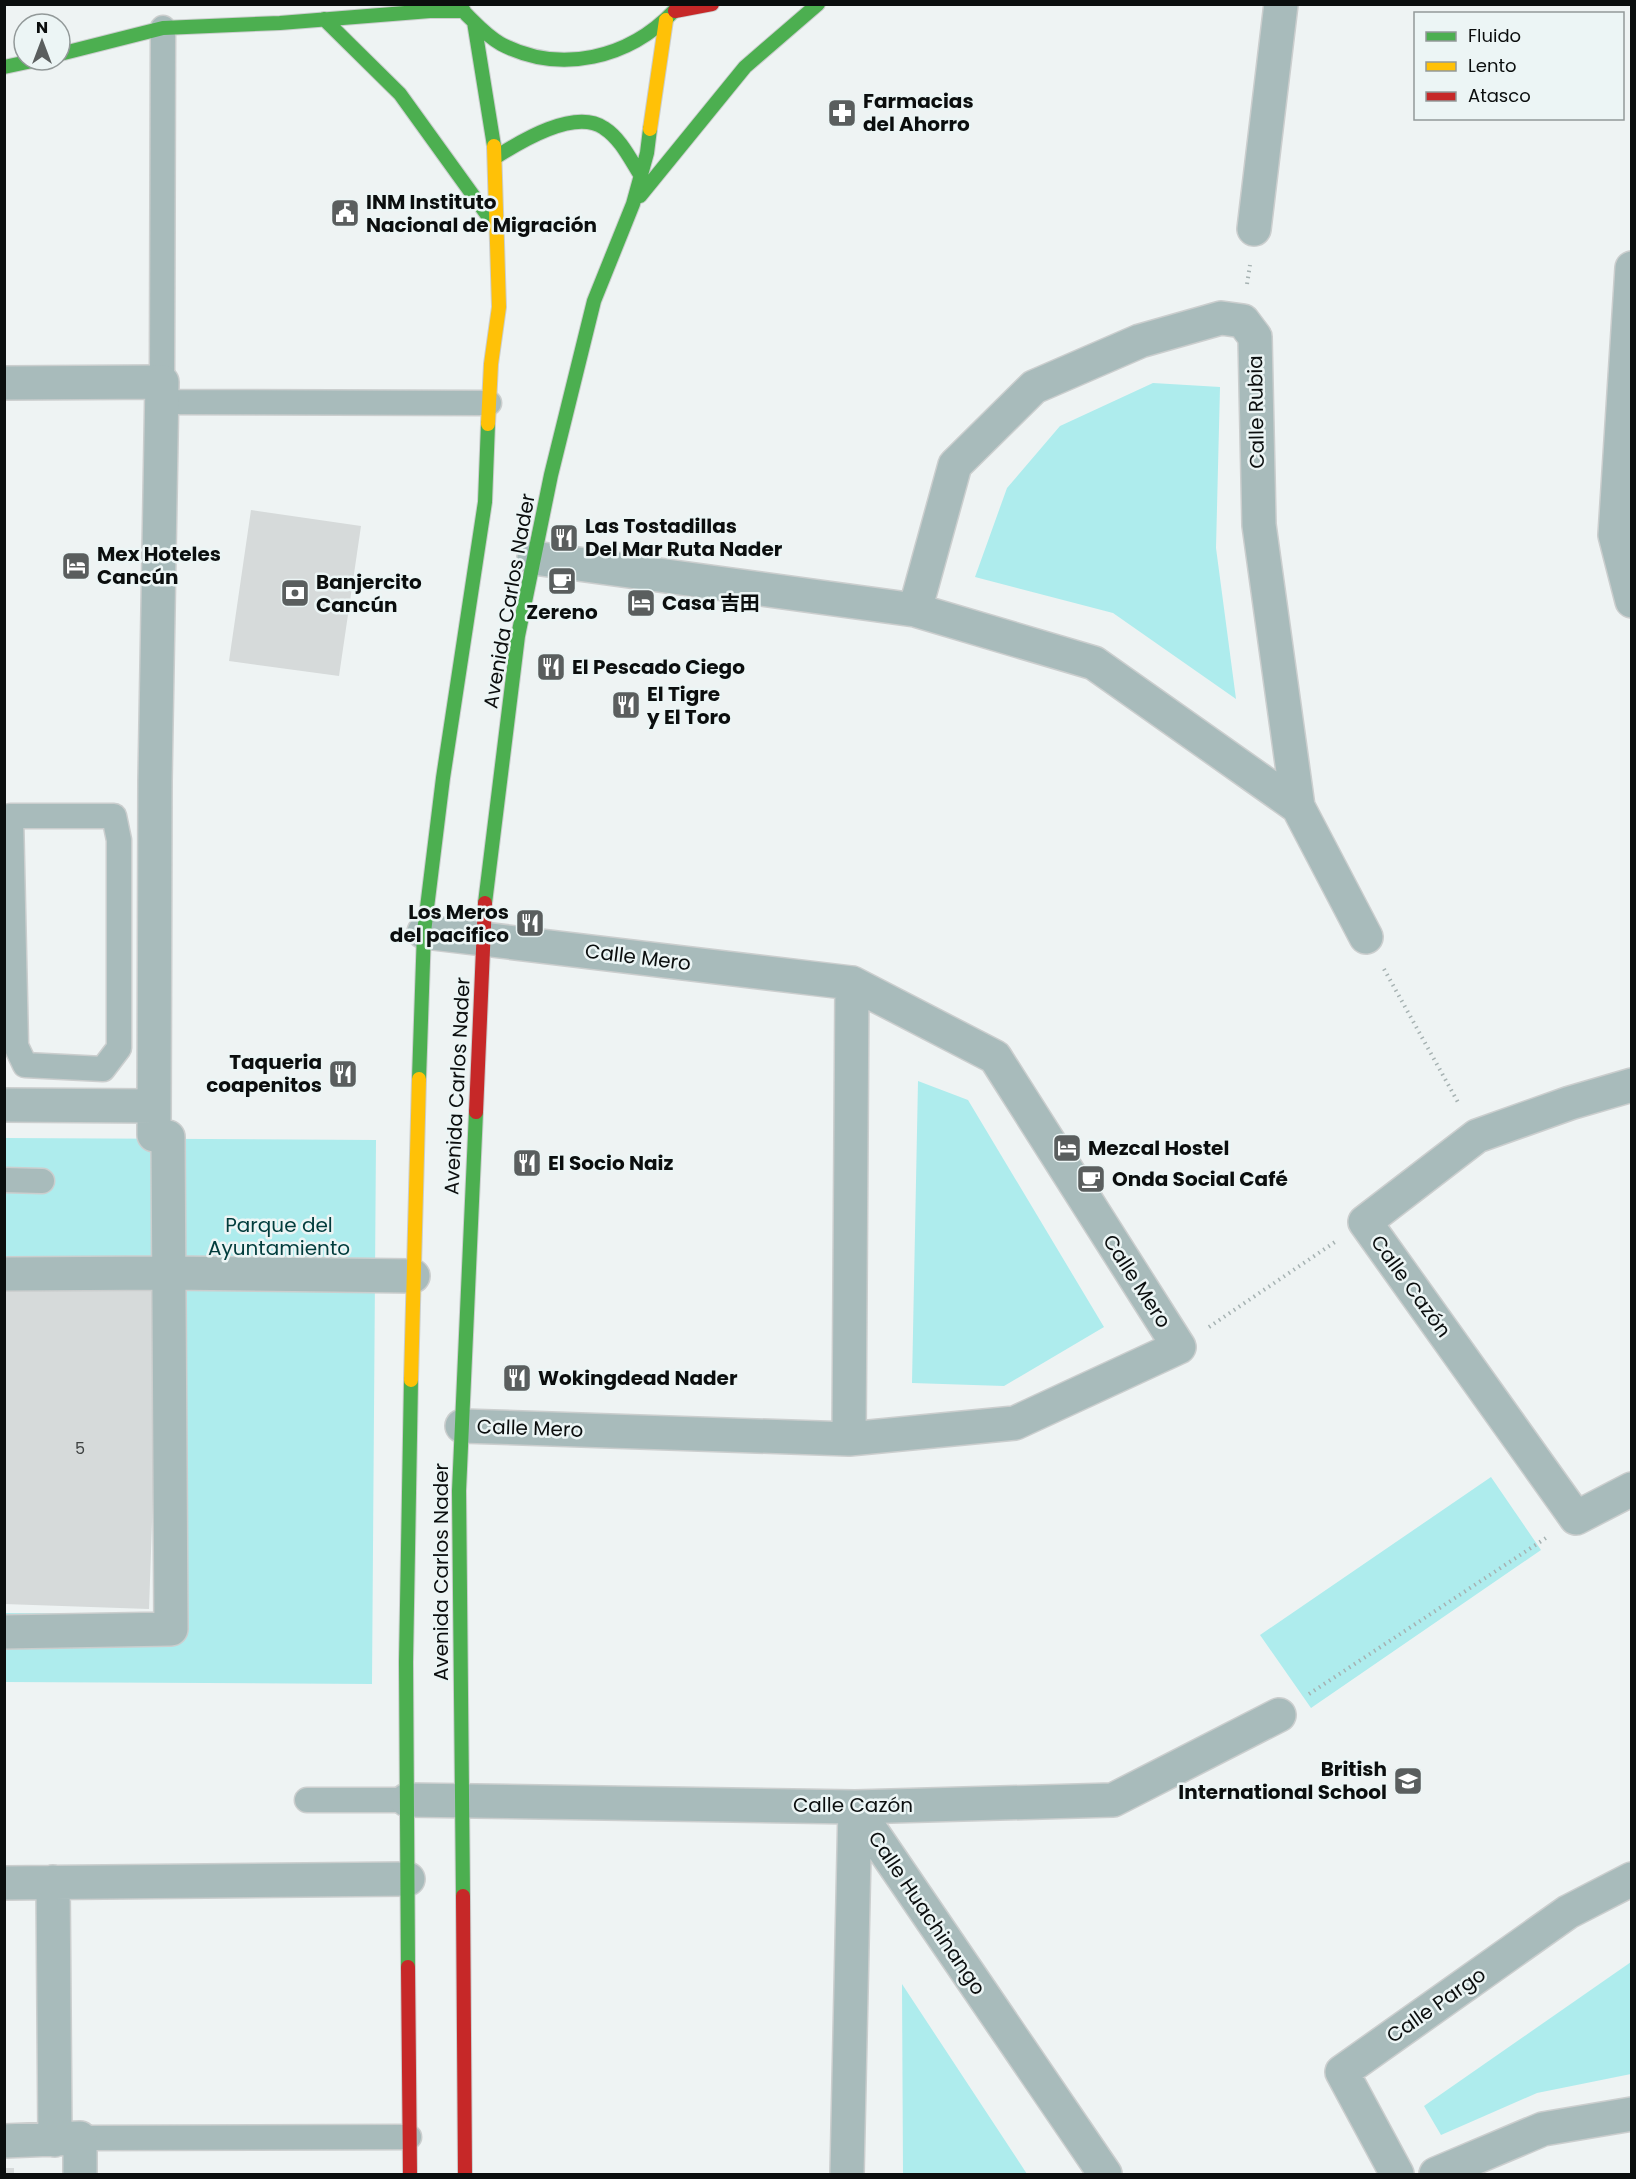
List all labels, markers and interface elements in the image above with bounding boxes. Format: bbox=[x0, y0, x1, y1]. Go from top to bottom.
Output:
north arrow bbox=[12, 12, 72, 72]
legend bbox=[1414, 12, 1624, 120]
text: N bbox=[36, 16, 48, 39]
text: Fluido bbox=[1468, 23, 1521, 48]
text: Lento bbox=[1468, 53, 1517, 78]
text: Atasco bbox=[1468, 83, 1531, 108]
place label: Farmacias del Ahorro bbox=[863, 87, 974, 138]
pharmacy icon: Farmacias del Ahorro bbox=[826, 97, 858, 129]
place label: INM Instituto Nacional de Migración bbox=[366, 188, 597, 239]
public building icon: INM Instituto Nacional de Migración bbox=[329, 197, 361, 229]
street label: Calle Rubia bbox=[1241, 355, 1271, 469]
street label: Avenida Carlos Nader bbox=[476, 491, 542, 711]
place label: Las Tostadillas Del Mar Ruta Nader bbox=[585, 512, 783, 563]
restaurant icon: Las Tostadillas Del Mar Ruta Nader bbox=[548, 522, 580, 554]
place label: Mex Hoteles Cancún bbox=[97, 540, 221, 591]
hotel icon: Mex Hoteles Cancún bbox=[60, 550, 92, 582]
cafe icon: Zereno bbox=[546, 565, 578, 597]
place label: Banjercito Cancún bbox=[316, 568, 422, 619]
bank icon: Banjercito Cancún bbox=[279, 577, 311, 609]
hotel icon: Casa 吉田 bbox=[625, 587, 657, 619]
place label: Casa 吉田 bbox=[662, 589, 760, 617]
place label: Zereno bbox=[526, 598, 598, 626]
restaurant icon: El Pescado Ciego bbox=[535, 651, 567, 683]
place label: El Pescado Ciego bbox=[572, 653, 745, 681]
place label: El Tigre y El Toro bbox=[646, 680, 731, 731]
restaurant icon: El Tigre y El Toro bbox=[610, 689, 642, 721]
place label: Los Meros del pacifico bbox=[390, 898, 509, 949]
restaurant icon: Los Meros del pacifico bbox=[514, 907, 546, 939]
street label: Calle Mero bbox=[583, 937, 693, 977]
street label: Avenida Carlos Nader bbox=[437, 976, 477, 1196]
place label: Taqueria coapenitos bbox=[206, 1048, 322, 1099]
restaurant icon: Taqueria coapenitos bbox=[327, 1058, 359, 1090]
hotel icon: Mezcal Hostel bbox=[1051, 1132, 1083, 1164]
place label: Mezcal Hostel bbox=[1088, 1134, 1229, 1162]
restaurant icon: El Socio Naiz bbox=[511, 1147, 543, 1179]
place label: El Socio Naiz bbox=[548, 1149, 673, 1177]
cafe icon: Onda Social Café bbox=[1075, 1163, 1107, 1195]
place label: Onda Social Café bbox=[1112, 1165, 1288, 1193]
park label: Parque del Ayuntamiento bbox=[208, 1211, 350, 1262]
street label: Calle Mero bbox=[1096, 1229, 1178, 1333]
street label: Calle Cazón bbox=[1364, 1229, 1458, 1343]
restaurant icon: Wokingdead Nader bbox=[501, 1362, 533, 1394]
place label: Wokingdead Nader bbox=[538, 1364, 738, 1392]
street label: Calle Mero bbox=[476, 1412, 584, 1444]
house number: 5 bbox=[75, 1437, 85, 1460]
street label: Avenida Carlos Nader bbox=[427, 1463, 455, 1681]
place label: British International School bbox=[1178, 1755, 1387, 1806]
school or university icon: British International School bbox=[1392, 1765, 1424, 1797]
street label: Calle Cazón bbox=[793, 1791, 913, 1819]
street label: Calle Huachinango bbox=[862, 1826, 992, 2000]
street label: Calle Pargo bbox=[1381, 1960, 1491, 2050]

